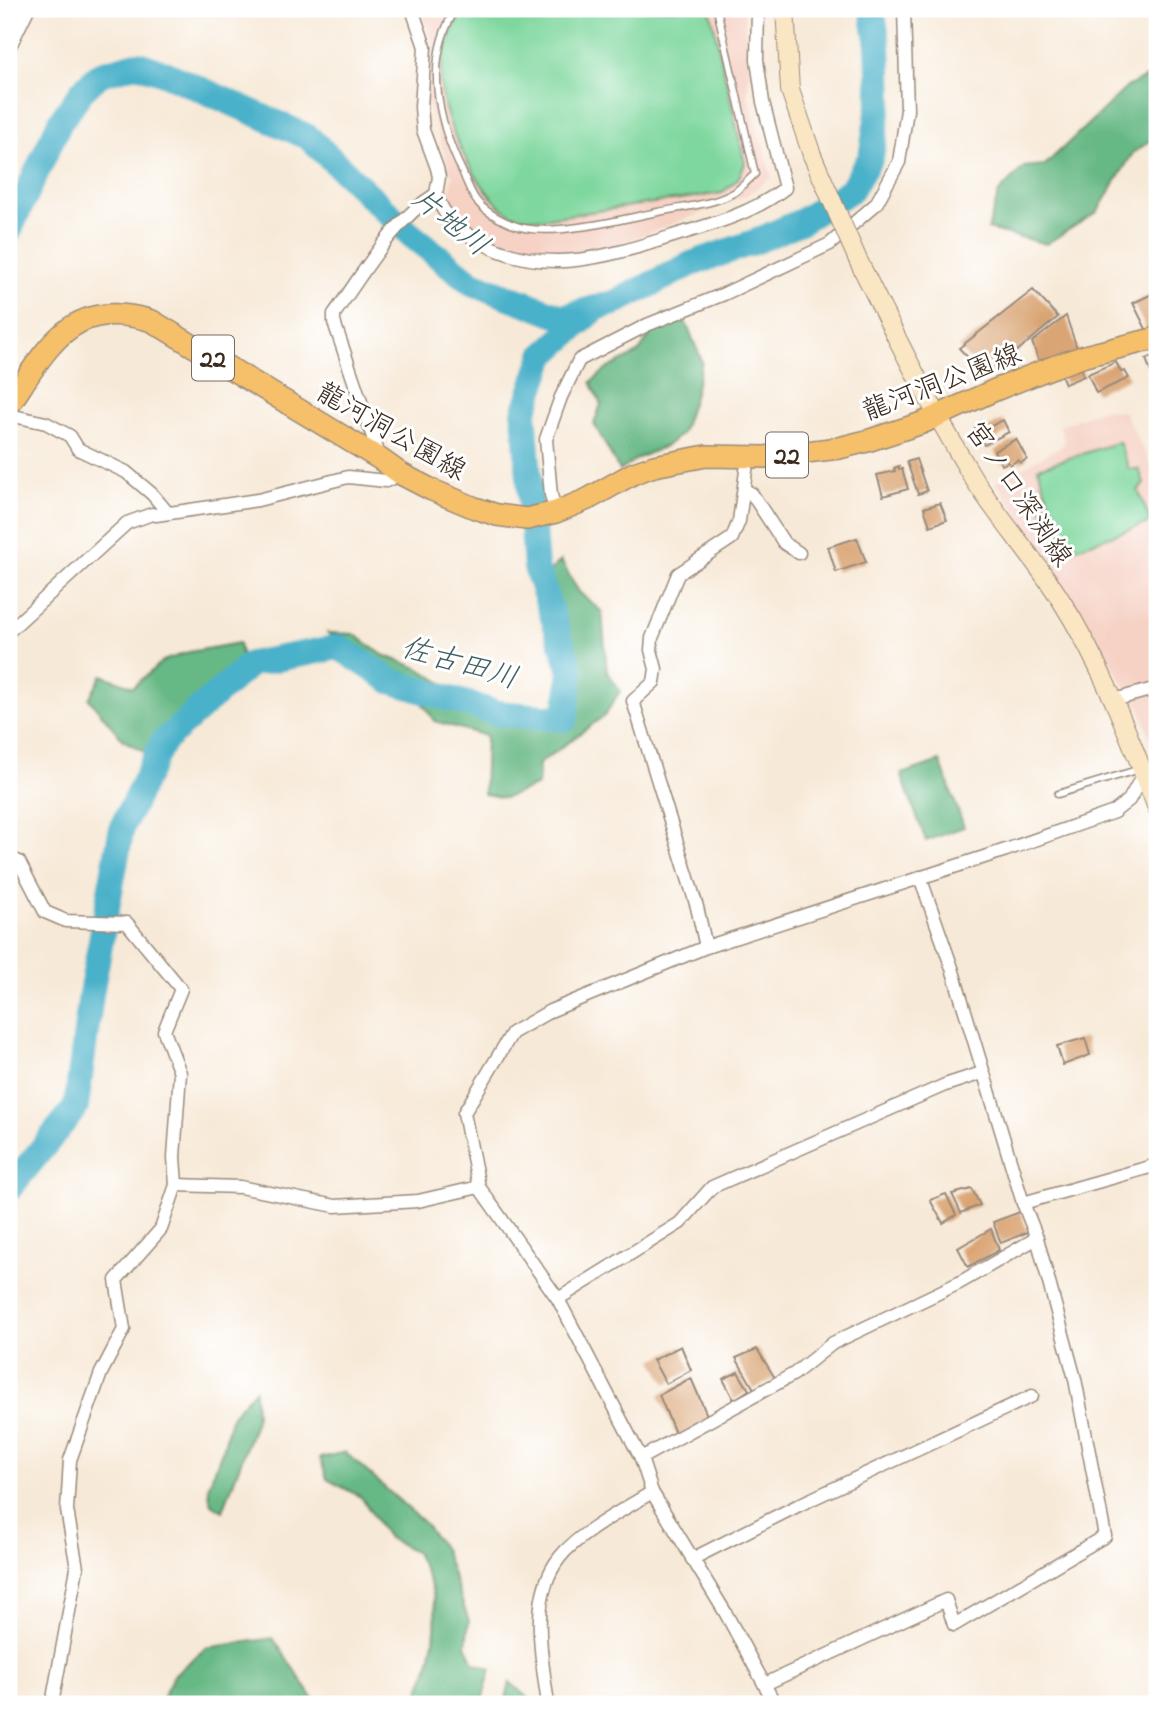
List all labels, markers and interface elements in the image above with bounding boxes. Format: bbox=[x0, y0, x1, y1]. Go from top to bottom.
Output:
water label: 片地川 bbox=[400, 178, 498, 269]
street label: 龍河洞公園線 bbox=[856, 335, 1028, 434]
road number: 22 bbox=[192, 336, 234, 380]
street label: 龍河洞公園線 bbox=[307, 373, 473, 493]
street label: 宮ノ口深渕線 bbox=[953, 414, 1081, 576]
road number: 22 bbox=[766, 432, 808, 477]
water label: 佐古田川 bbox=[395, 627, 523, 703]

